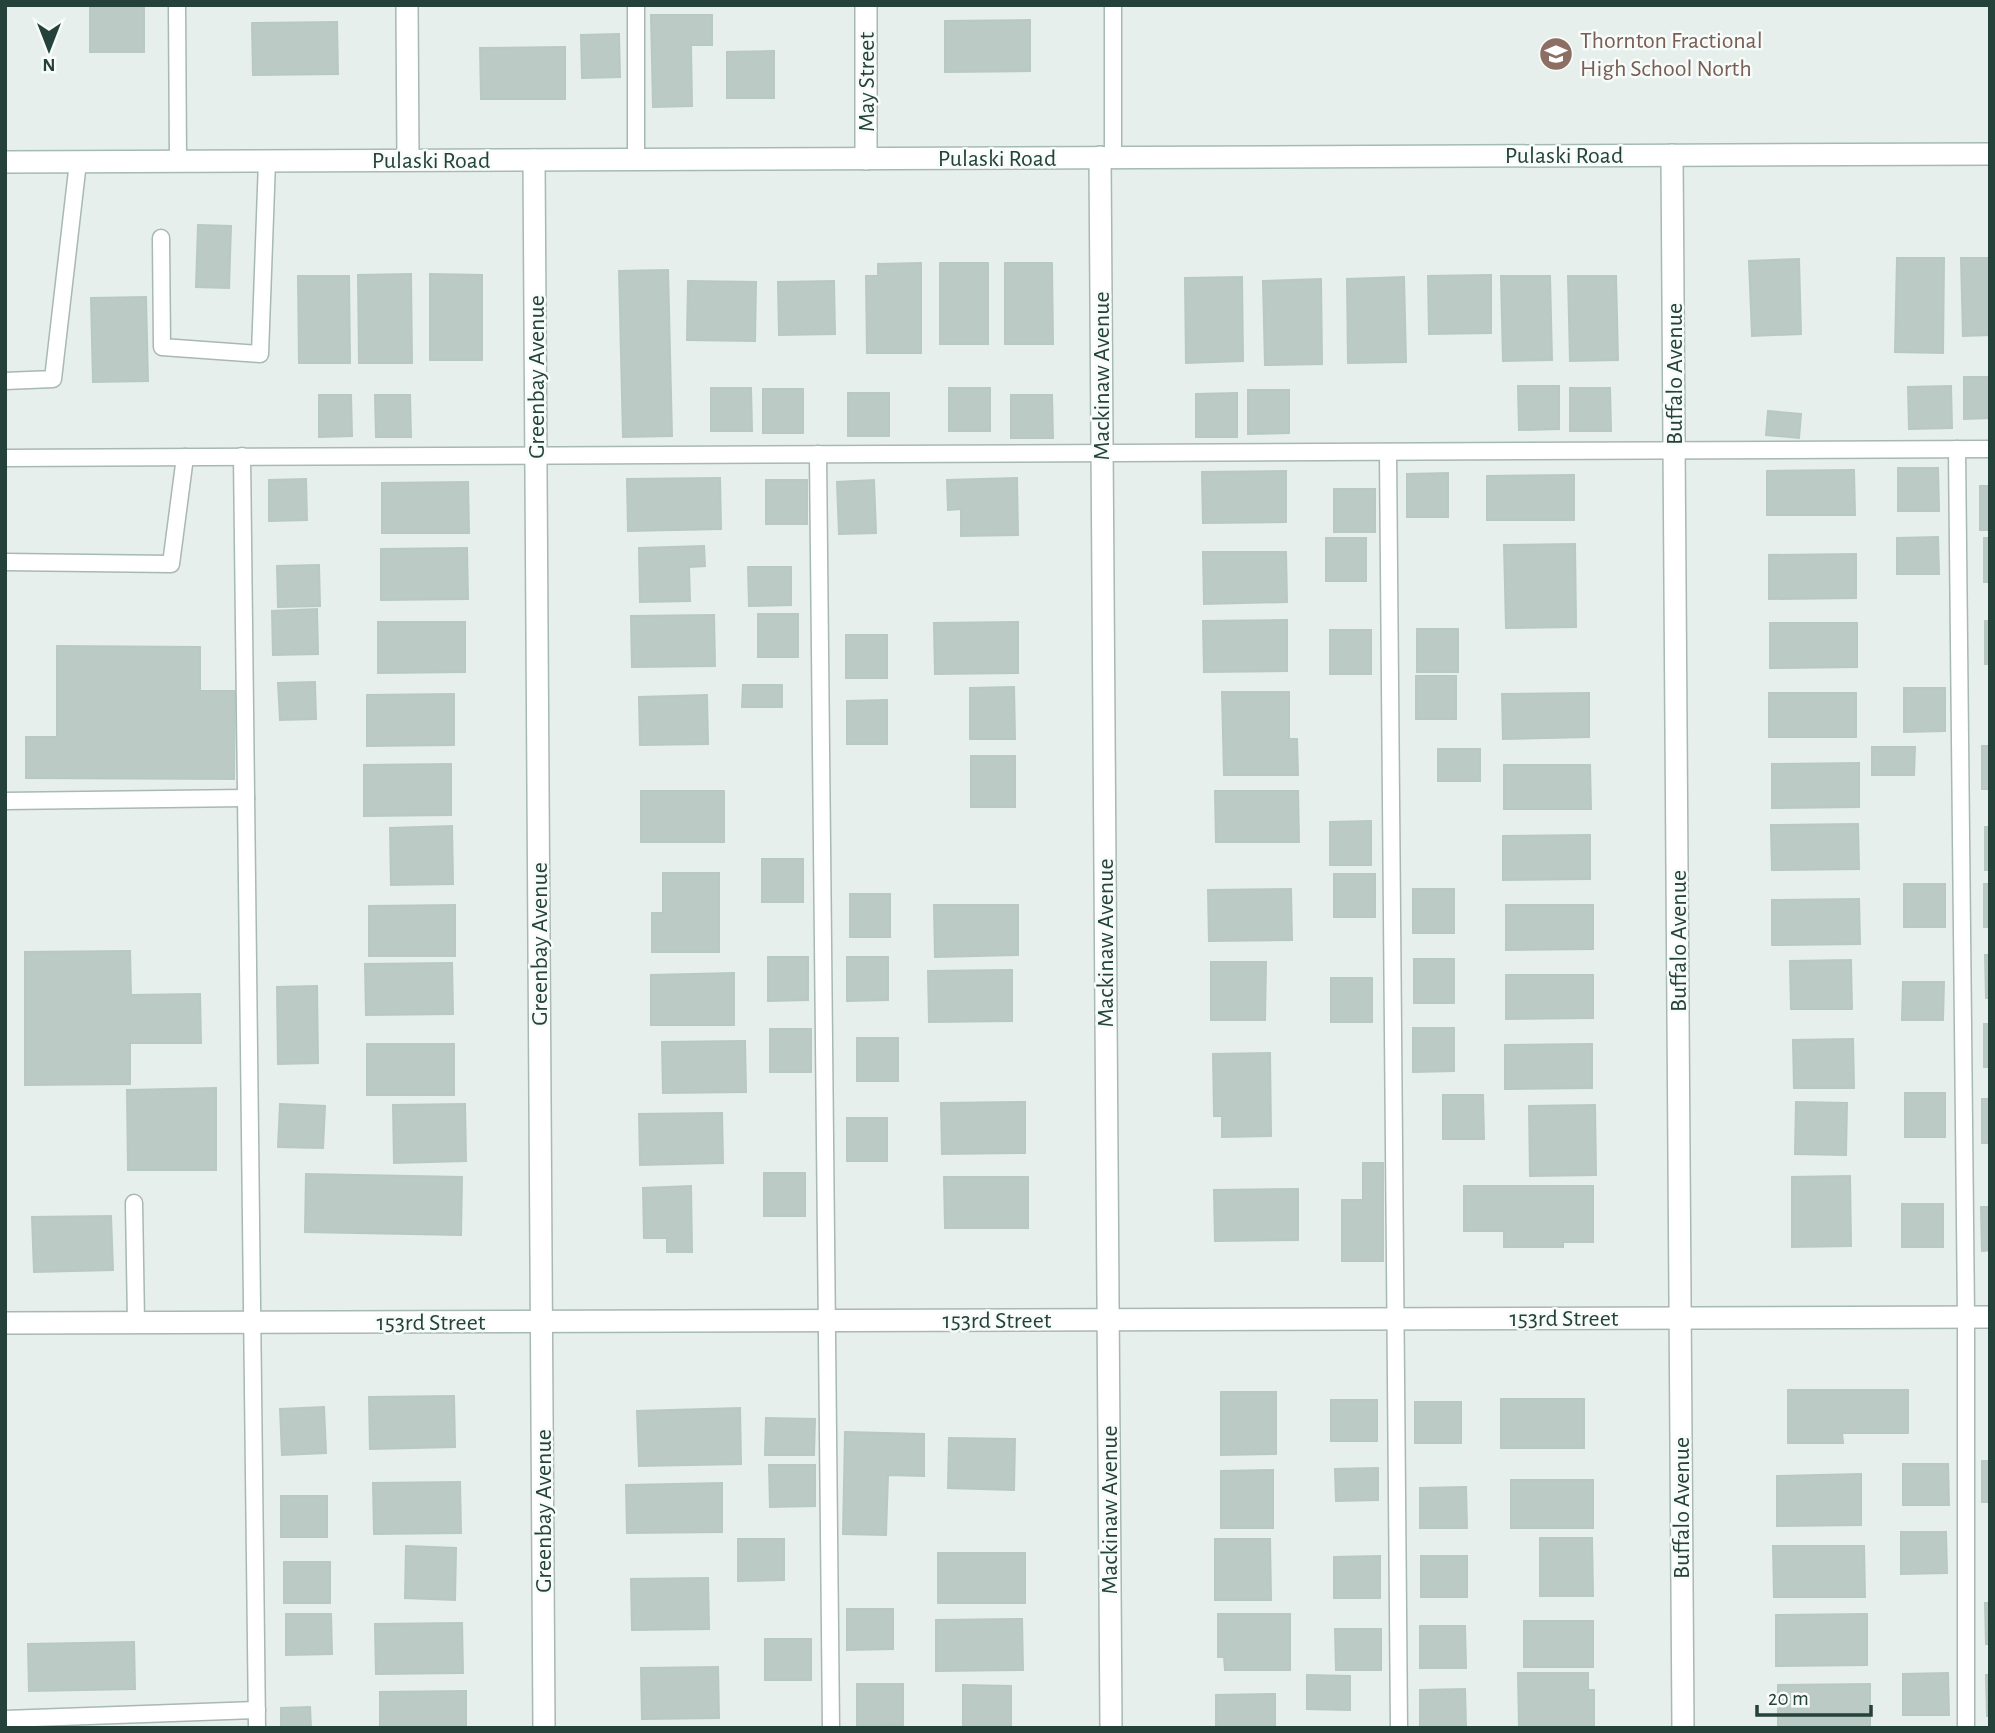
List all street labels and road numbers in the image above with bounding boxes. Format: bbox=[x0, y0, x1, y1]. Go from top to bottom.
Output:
street label: May Street bbox=[855, 32, 879, 132]
street label: Pulaski Road bbox=[1505, 144, 1623, 168]
street label: Pulaski Road bbox=[938, 147, 1056, 171]
street label: Pulaski Road bbox=[372, 149, 490, 173]
street label: Mackinaw Avenue bbox=[1090, 291, 1114, 461]
street label: Greenbay Avenue bbox=[525, 295, 549, 459]
street label: Buffalo Avenue bbox=[1663, 303, 1687, 445]
street label: Mackinaw Avenue bbox=[1094, 858, 1118, 1028]
street label: Greenbay Avenue bbox=[528, 862, 552, 1026]
street label: Buffalo Avenue bbox=[1667, 870, 1691, 1012]
street label: 153rd Street bbox=[1510, 1307, 1619, 1331]
street label: 153rd Street bbox=[943, 1309, 1052, 1333]
street label: 153rd Street bbox=[377, 1311, 486, 1335]
street label: Mackinaw Avenue bbox=[1098, 1425, 1122, 1595]
street label: Greenbay Avenue bbox=[532, 1429, 556, 1593]
street label: Buffalo Avenue bbox=[1670, 1437, 1694, 1579]

